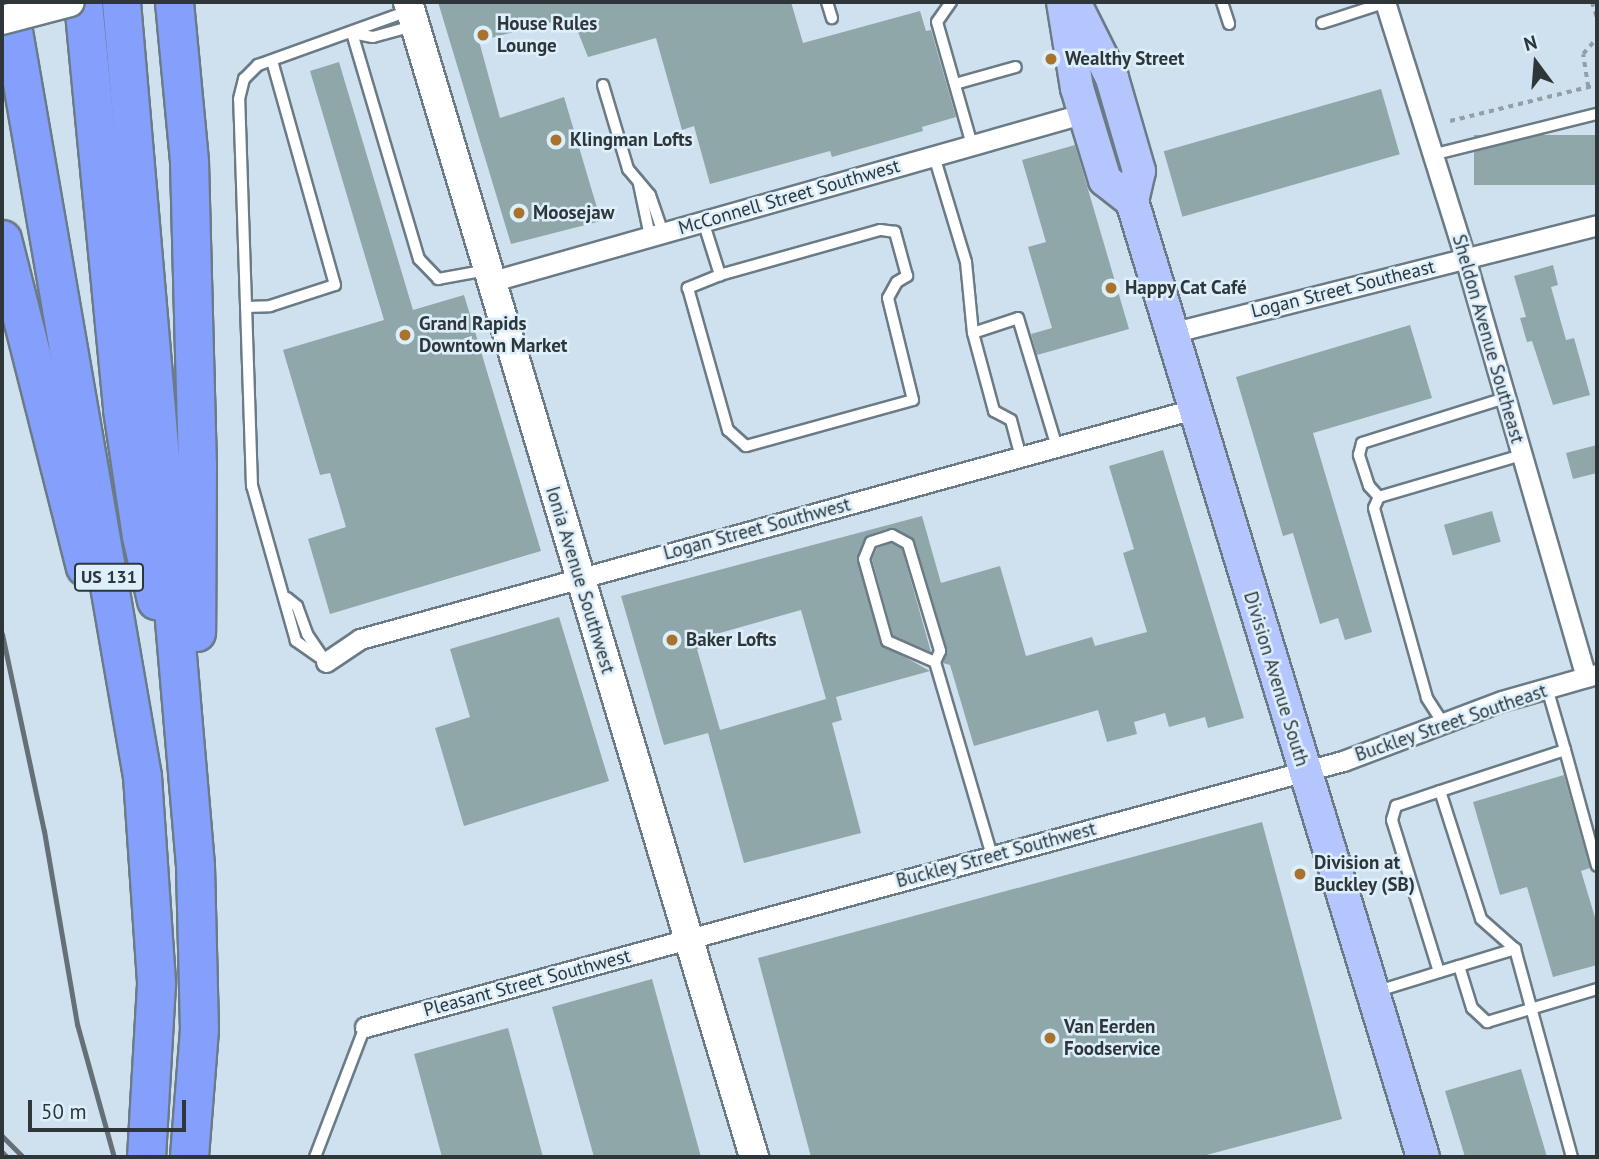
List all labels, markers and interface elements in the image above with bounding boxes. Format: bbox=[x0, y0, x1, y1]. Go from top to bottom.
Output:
place label: House Rules Lounge bbox=[497, 13, 597, 57]
marker: House Rules Lounge bbox=[475, 27, 491, 43]
north arrow bbox=[1501, 28, 1571, 98]
text: N bbox=[1521, 30, 1540, 56]
place label: Wealthy Street bbox=[1065, 48, 1185, 70]
marker: Wealthy Street bbox=[1043, 51, 1059, 67]
place label: Klingman Lofts bbox=[570, 129, 693, 151]
marker: Klingman Lofts bbox=[548, 132, 564, 148]
street label: McConnell Street Southwest bbox=[676, 154, 902, 240]
place label: Moosejaw bbox=[533, 202, 614, 224]
marker: Moosejaw bbox=[511, 205, 527, 221]
street label: Sheldon Avenue Southeast bbox=[1447, 232, 1529, 446]
street label: Logan Street Southeast bbox=[1249, 255, 1437, 323]
place label: Happy Cat Café bbox=[1125, 277, 1248, 299]
marker: Happy Cat Café bbox=[1103, 280, 1119, 296]
place label: Grand Rapids Downtown Market bbox=[419, 313, 567, 357]
marker: Grand Rapids Downtown Market bbox=[397, 327, 413, 343]
street label: Ionia Avenue Southwest bbox=[541, 483, 619, 677]
street label: Logan Street Southwest bbox=[661, 493, 853, 565]
road number: US 131 bbox=[74, 562, 144, 592]
street label: Division Avenue South bbox=[1238, 589, 1314, 769]
place label: Baker Lofts bbox=[686, 629, 777, 651]
marker: Baker Lofts bbox=[664, 632, 680, 648]
street label: Buckley Street Southeast bbox=[1352, 679, 1550, 767]
street label: Buckley Street Southwest bbox=[893, 817, 1099, 893]
place label: Division at Buckley (SB) bbox=[1314, 852, 1416, 896]
marker: Division at Buckley (SB) bbox=[1292, 866, 1308, 882]
street label: Pleasant Street Southwest bbox=[421, 944, 633, 1022]
place label: Van Eerden Foodservice bbox=[1064, 1016, 1160, 1060]
marker: Van Eerden Foodservice bbox=[1042, 1030, 1058, 1046]
scale bar bbox=[32, 1086, 189, 1130]
text: 50 m bbox=[41, 1098, 87, 1125]

